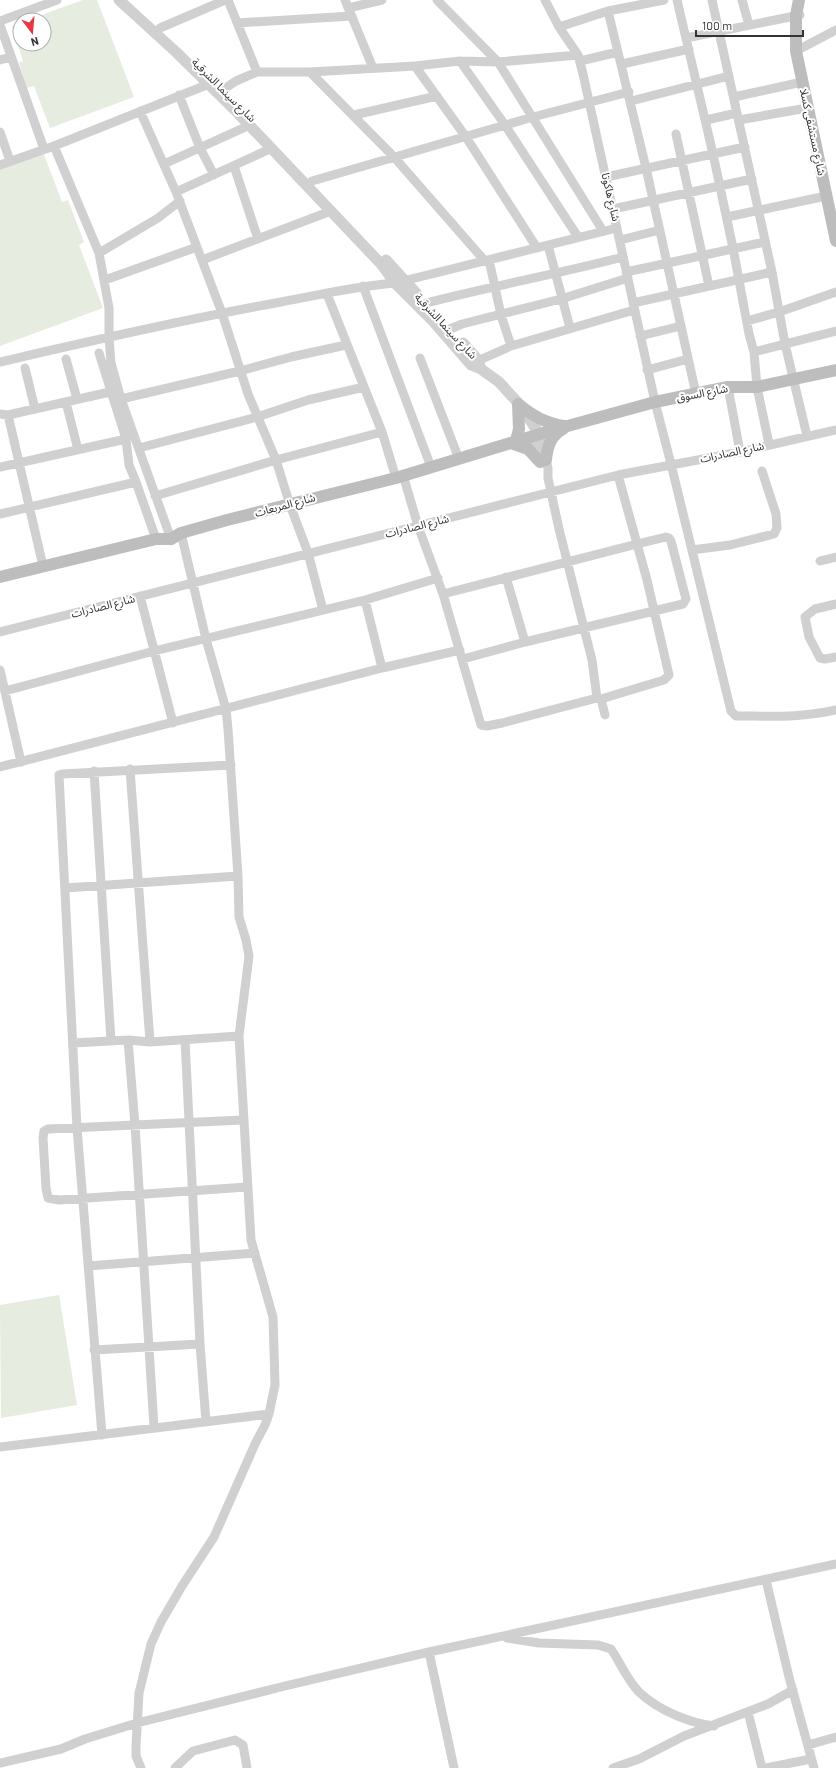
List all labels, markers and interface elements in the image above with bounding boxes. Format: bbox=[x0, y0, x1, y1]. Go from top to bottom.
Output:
north arrow bbox=[12, 12, 52, 52]
scale bar bbox=[696, 12, 803, 38]
text: 100 m bbox=[702, 18, 732, 32]
text: N bbox=[30, 35, 40, 49]
street label: شارع سينما الشرقية bbox=[188, 55, 259, 126]
street label: شارع مستشفى كسلا bbox=[796, 87, 829, 177]
street label: شارع هاكوتا bbox=[598, 171, 623, 223]
street label: شارع سينما الشرقية bbox=[411, 290, 480, 363]
street label: شارع السوق bbox=[675, 381, 729, 406]
street label: شارع الصادرات bbox=[699, 438, 766, 467]
street label: شارع المربعات bbox=[253, 490, 318, 521]
street label: شارع الصادرات bbox=[384, 511, 451, 542]
street label: شارع الصادرات bbox=[70, 591, 137, 622]

